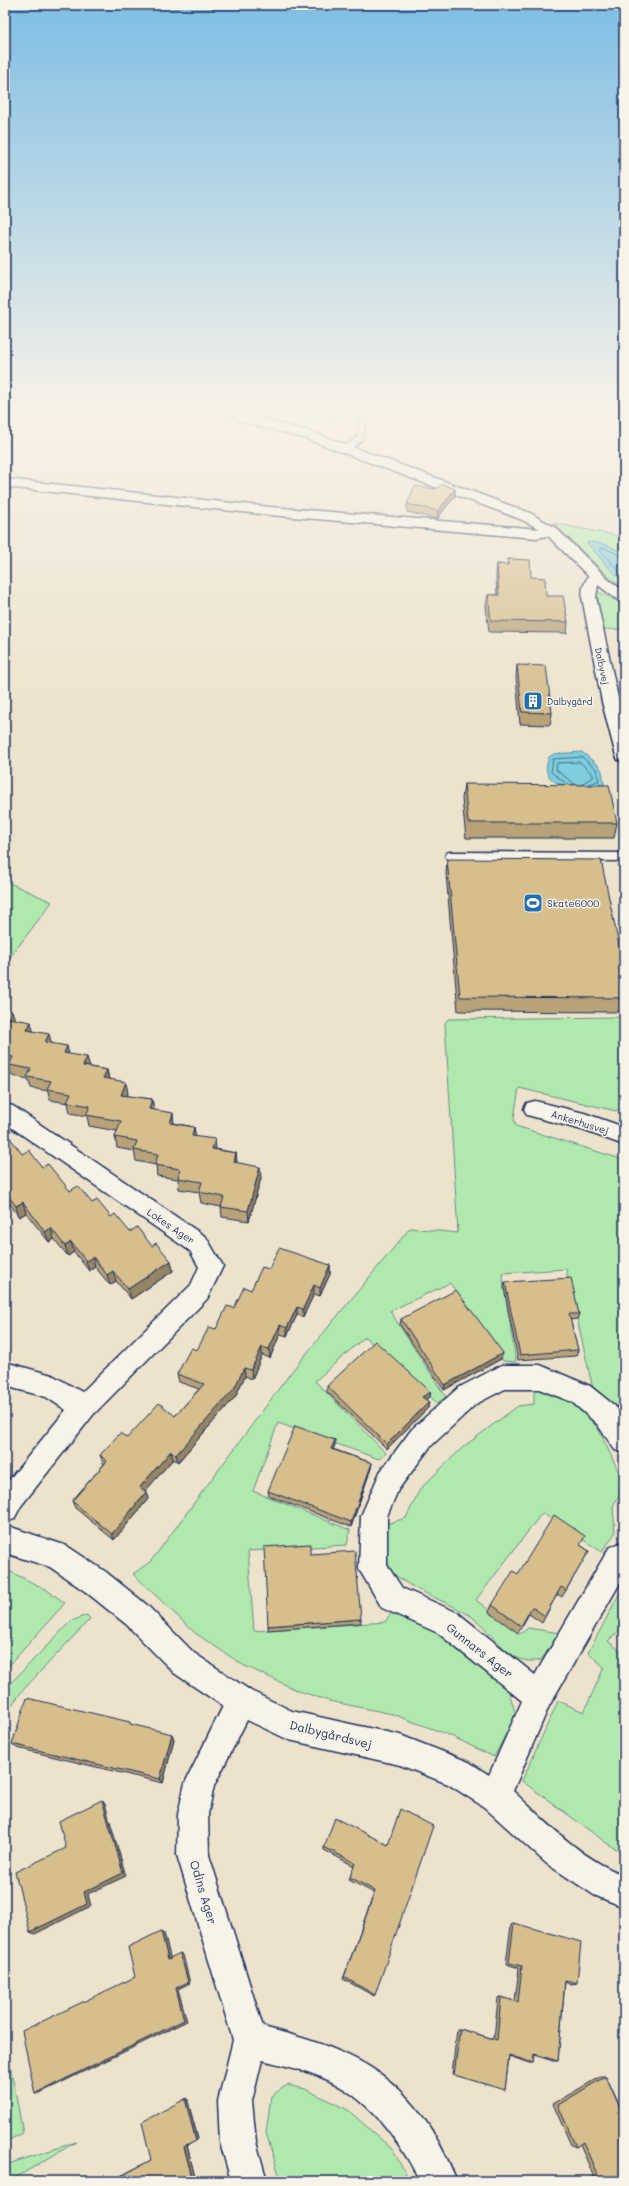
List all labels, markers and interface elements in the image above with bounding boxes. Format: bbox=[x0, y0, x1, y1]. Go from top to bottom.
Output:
street label: Dalbyvej bbox=[593, 646, 611, 686]
building icon: Dalbygård bbox=[522, 690, 544, 712]
place label: Dalbygård bbox=[547, 696, 593, 707]
sports icon: Skate6000 bbox=[522, 892, 544, 914]
place label: Skate6000 bbox=[547, 896, 599, 910]
street label: Ankerhusvej bbox=[549, 1107, 611, 1137]
street label: Lokes Ager bbox=[144, 1205, 198, 1247]
street label: Gunnars Ager bbox=[443, 1619, 517, 1681]
street label: Dalbygårdsvej bbox=[288, 1716, 374, 1752]
street label: Odins Ager bbox=[187, 1858, 221, 1926]

